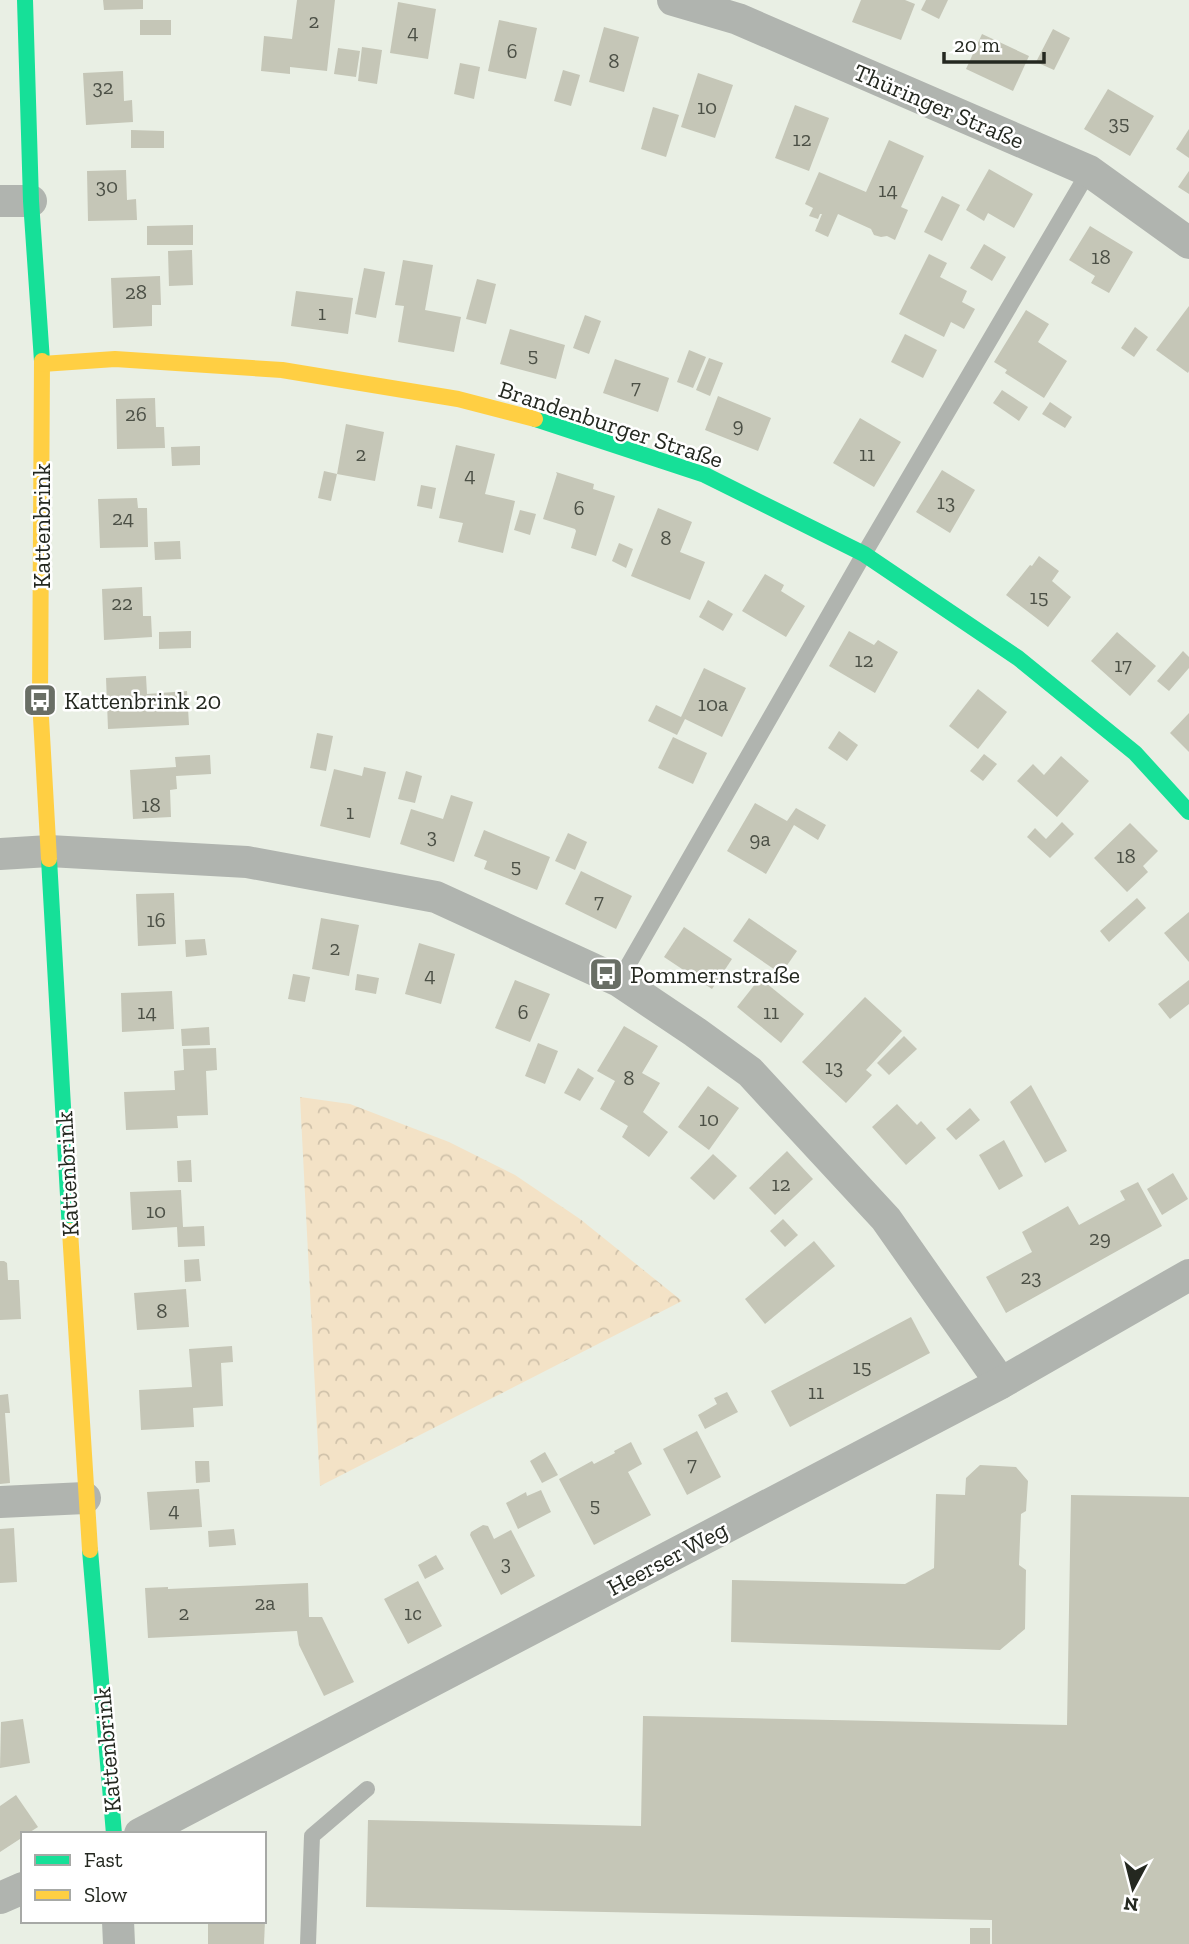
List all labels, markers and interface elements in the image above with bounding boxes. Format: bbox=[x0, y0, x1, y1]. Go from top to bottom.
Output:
house number: 2 bbox=[309, 8, 319, 33]
house number: 4 bbox=[407, 19, 419, 44]
scale bar bbox=[944, 21, 1044, 65]
text: 20 m bbox=[954, 32, 1000, 57]
house number: 6 bbox=[506, 38, 518, 63]
house number: 8 bbox=[608, 48, 620, 73]
street label: Thüringer Straße bbox=[849, 57, 1029, 155]
house number: 32 bbox=[92, 74, 114, 99]
house number: 10 bbox=[697, 94, 717, 119]
house number: 35 bbox=[1108, 110, 1130, 135]
house number: 12 bbox=[793, 126, 811, 151]
house number: 30 bbox=[96, 173, 118, 198]
house number: 14 bbox=[878, 177, 898, 202]
house number: 18 bbox=[1091, 244, 1111, 269]
house number: 28 bbox=[125, 279, 147, 304]
house number: 1 bbox=[318, 300, 326, 325]
house number: 5 bbox=[528, 342, 538, 367]
street label: Brandenburger Straße bbox=[495, 374, 727, 474]
house number: 7 bbox=[631, 374, 641, 399]
house number: 26 bbox=[125, 401, 147, 426]
house number: 9 bbox=[732, 412, 744, 437]
house number: 2 bbox=[356, 441, 366, 466]
house number: 11 bbox=[859, 441, 875, 466]
house number: 4 bbox=[464, 462, 476, 487]
street label: Kattenbrink bbox=[27, 463, 56, 589]
house number: 13 bbox=[937, 489, 955, 514]
house number: 6 bbox=[573, 495, 585, 520]
house number: 24 bbox=[112, 505, 134, 530]
house number: 8 bbox=[660, 525, 672, 550]
house number: 15 bbox=[1030, 584, 1048, 609]
house number: 22 bbox=[111, 590, 133, 615]
house number: 12 bbox=[855, 647, 873, 672]
house number: 17 bbox=[1114, 652, 1132, 677]
bus stop icon: Kattenbrink 20 bbox=[21, 681, 59, 719]
place label: Kattenbrink 20 bbox=[64, 686, 221, 715]
house number: 10a bbox=[698, 691, 728, 716]
house number: 18 bbox=[141, 792, 161, 817]
house number: 1 bbox=[346, 799, 354, 824]
house number: 3 bbox=[427, 823, 437, 848]
house number: 9a bbox=[749, 826, 771, 851]
house number: 18 bbox=[1116, 843, 1136, 868]
house number: 5 bbox=[511, 853, 521, 878]
house number: 7 bbox=[594, 888, 604, 913]
house number: 16 bbox=[146, 907, 166, 932]
house number: 2 bbox=[330, 935, 340, 960]
bus stop icon: Pommernstraße bbox=[587, 955, 625, 993]
place label: Pommernstraße bbox=[630, 960, 800, 989]
house number: 4 bbox=[424, 962, 436, 987]
house number: 14 bbox=[137, 999, 157, 1024]
house number: 6 bbox=[517, 999, 529, 1024]
house number: 11 bbox=[763, 999, 779, 1024]
house number: 13 bbox=[825, 1054, 843, 1079]
house number: 8 bbox=[623, 1065, 635, 1090]
house number: 10 bbox=[699, 1106, 719, 1131]
street label: Kattenbrink bbox=[49, 1110, 85, 1238]
house number: 12 bbox=[772, 1171, 790, 1196]
house number: 10 bbox=[146, 1198, 166, 1223]
house number: 29 bbox=[1089, 1225, 1111, 1250]
house number: 23 bbox=[1020, 1264, 1042, 1289]
house number: 8 bbox=[156, 1298, 168, 1323]
house number: 15 bbox=[853, 1354, 871, 1379]
house number: 11 bbox=[808, 1379, 824, 1404]
house number: 7 bbox=[687, 1451, 697, 1476]
house number: 5 bbox=[590, 1492, 600, 1517]
house number: 4 bbox=[168, 1497, 180, 1522]
street label: Heerser Weg bbox=[602, 1514, 732, 1602]
house number: 3 bbox=[501, 1550, 511, 1575]
house number: 2a bbox=[255, 1590, 275, 1615]
house number: 2 bbox=[179, 1600, 189, 1625]
house number: 1c bbox=[404, 1600, 422, 1625]
street label: Kattenbrink bbox=[87, 1686, 127, 1814]
legend bbox=[21, 1832, 266, 1923]
text: Fast bbox=[84, 1847, 123, 1872]
north arrow bbox=[1098, 1853, 1168, 1923]
text: Slow bbox=[84, 1882, 127, 1907]
text: N bbox=[1122, 1892, 1140, 1917]

